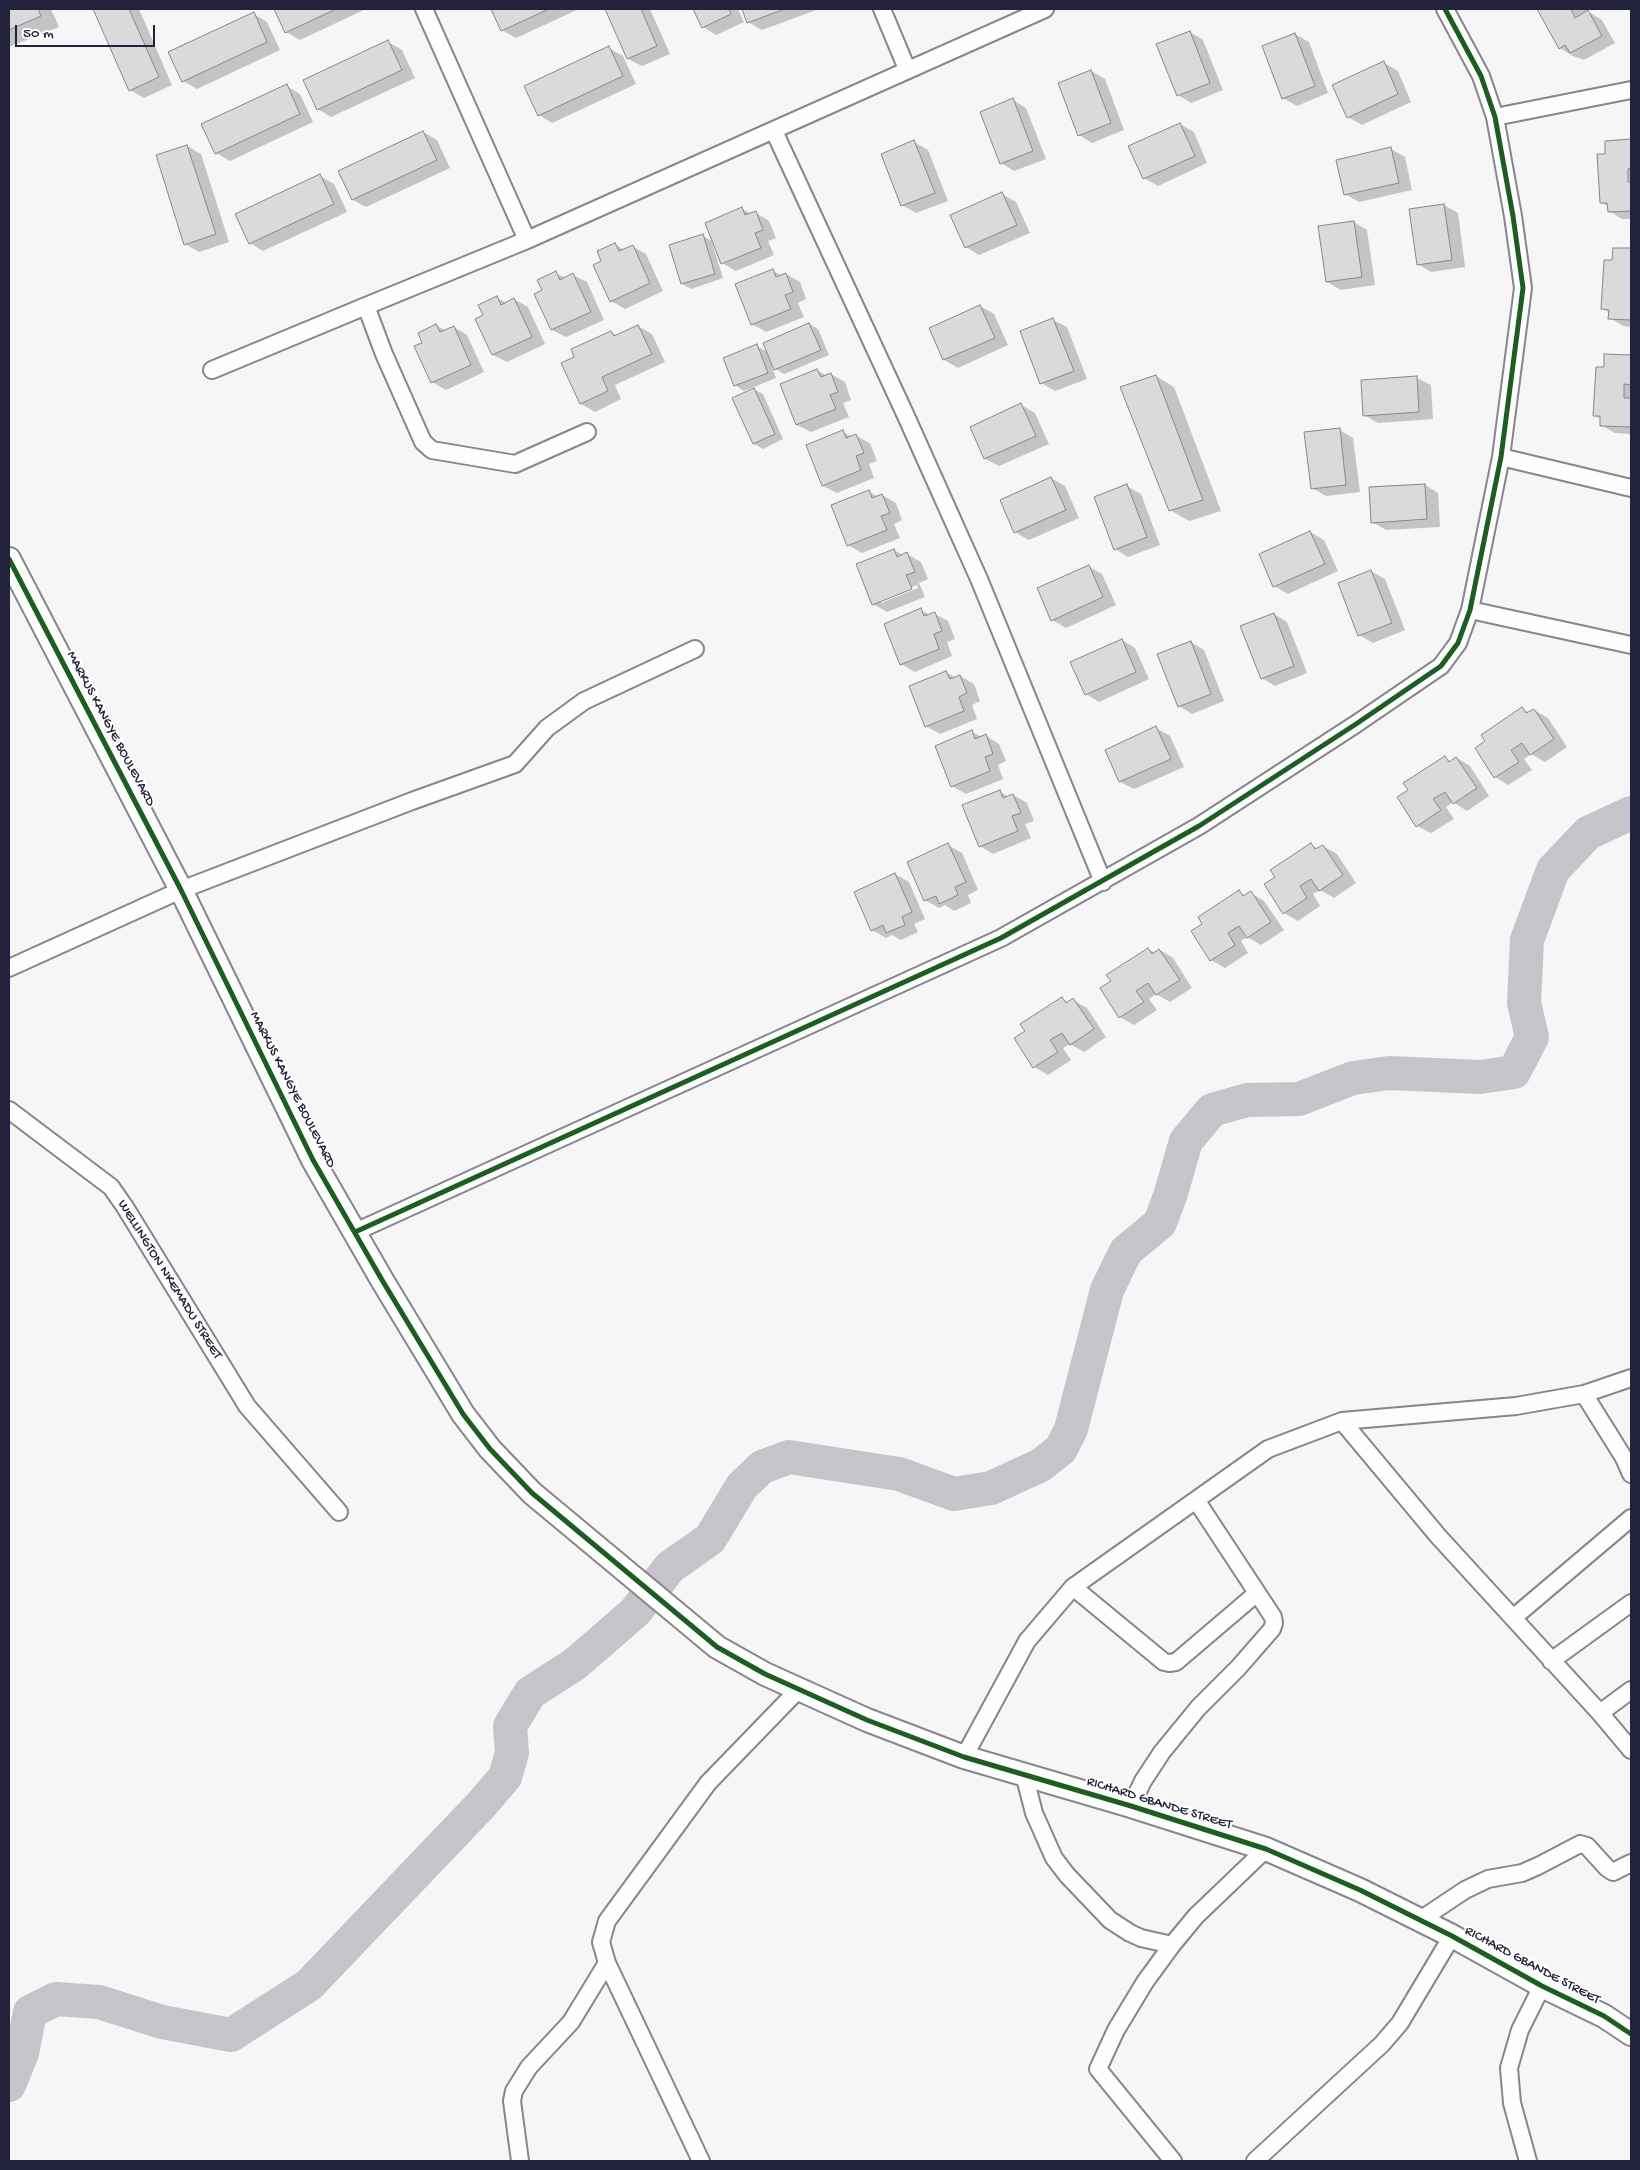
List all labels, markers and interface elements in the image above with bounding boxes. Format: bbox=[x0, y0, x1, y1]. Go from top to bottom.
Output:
scale bar bbox=[18, 15, 158, 47]
text: 50 m bbox=[23, 25, 54, 43]
street label: MARKUS KANGYE BOULEVARD bbox=[62, 649, 158, 809]
street label: MARKUS KANGYE BOULEVARD bbox=[245, 1009, 339, 1171]
street label: WELLINGTON NKEMADU STREET bbox=[113, 1197, 225, 1363]
street label: RICHARD GBANDE STREET bbox=[1084, 1774, 1234, 1834]
street label: RICHARD GBANDE STREET bbox=[1461, 1923, 1603, 2009]

